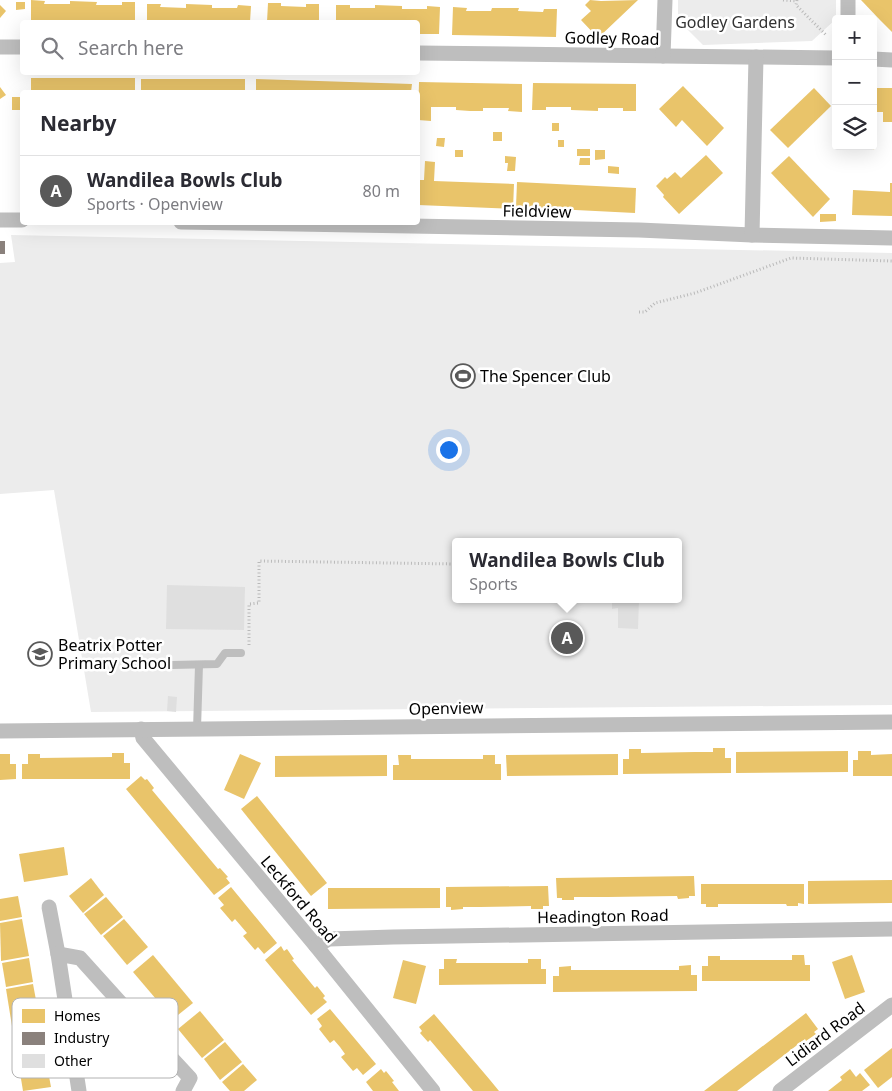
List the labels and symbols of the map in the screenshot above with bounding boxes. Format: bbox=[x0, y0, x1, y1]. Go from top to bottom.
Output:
park label: Godley Gardens bbox=[675, 11, 795, 33]
street label: Godley Road bbox=[564, 26, 660, 50]
street label: Fieldview bbox=[502, 199, 572, 223]
sports icon: The Spencer Club bbox=[450, 363, 476, 389]
place label: The Spencer Club bbox=[480, 365, 611, 387]
your location bbox=[436, 437, 462, 463]
pin: A bbox=[551, 619, 583, 657]
place label: Beatrix Potter Primary School bbox=[58, 634, 171, 674]
school or university icon: Beatrix Potter Primary School bbox=[27, 641, 53, 667]
street label: Openview bbox=[408, 696, 484, 720]
street label: Leckford Road bbox=[256, 851, 342, 947]
street label: Headington Road bbox=[537, 904, 669, 928]
street label: Lidiard Road bbox=[781, 997, 869, 1071]
legend bbox=[12, 998, 178, 1078]
text: Homes bbox=[54, 1006, 101, 1025]
text: Industry bbox=[54, 1028, 110, 1047]
text: Other bbox=[54, 1051, 93, 1070]

